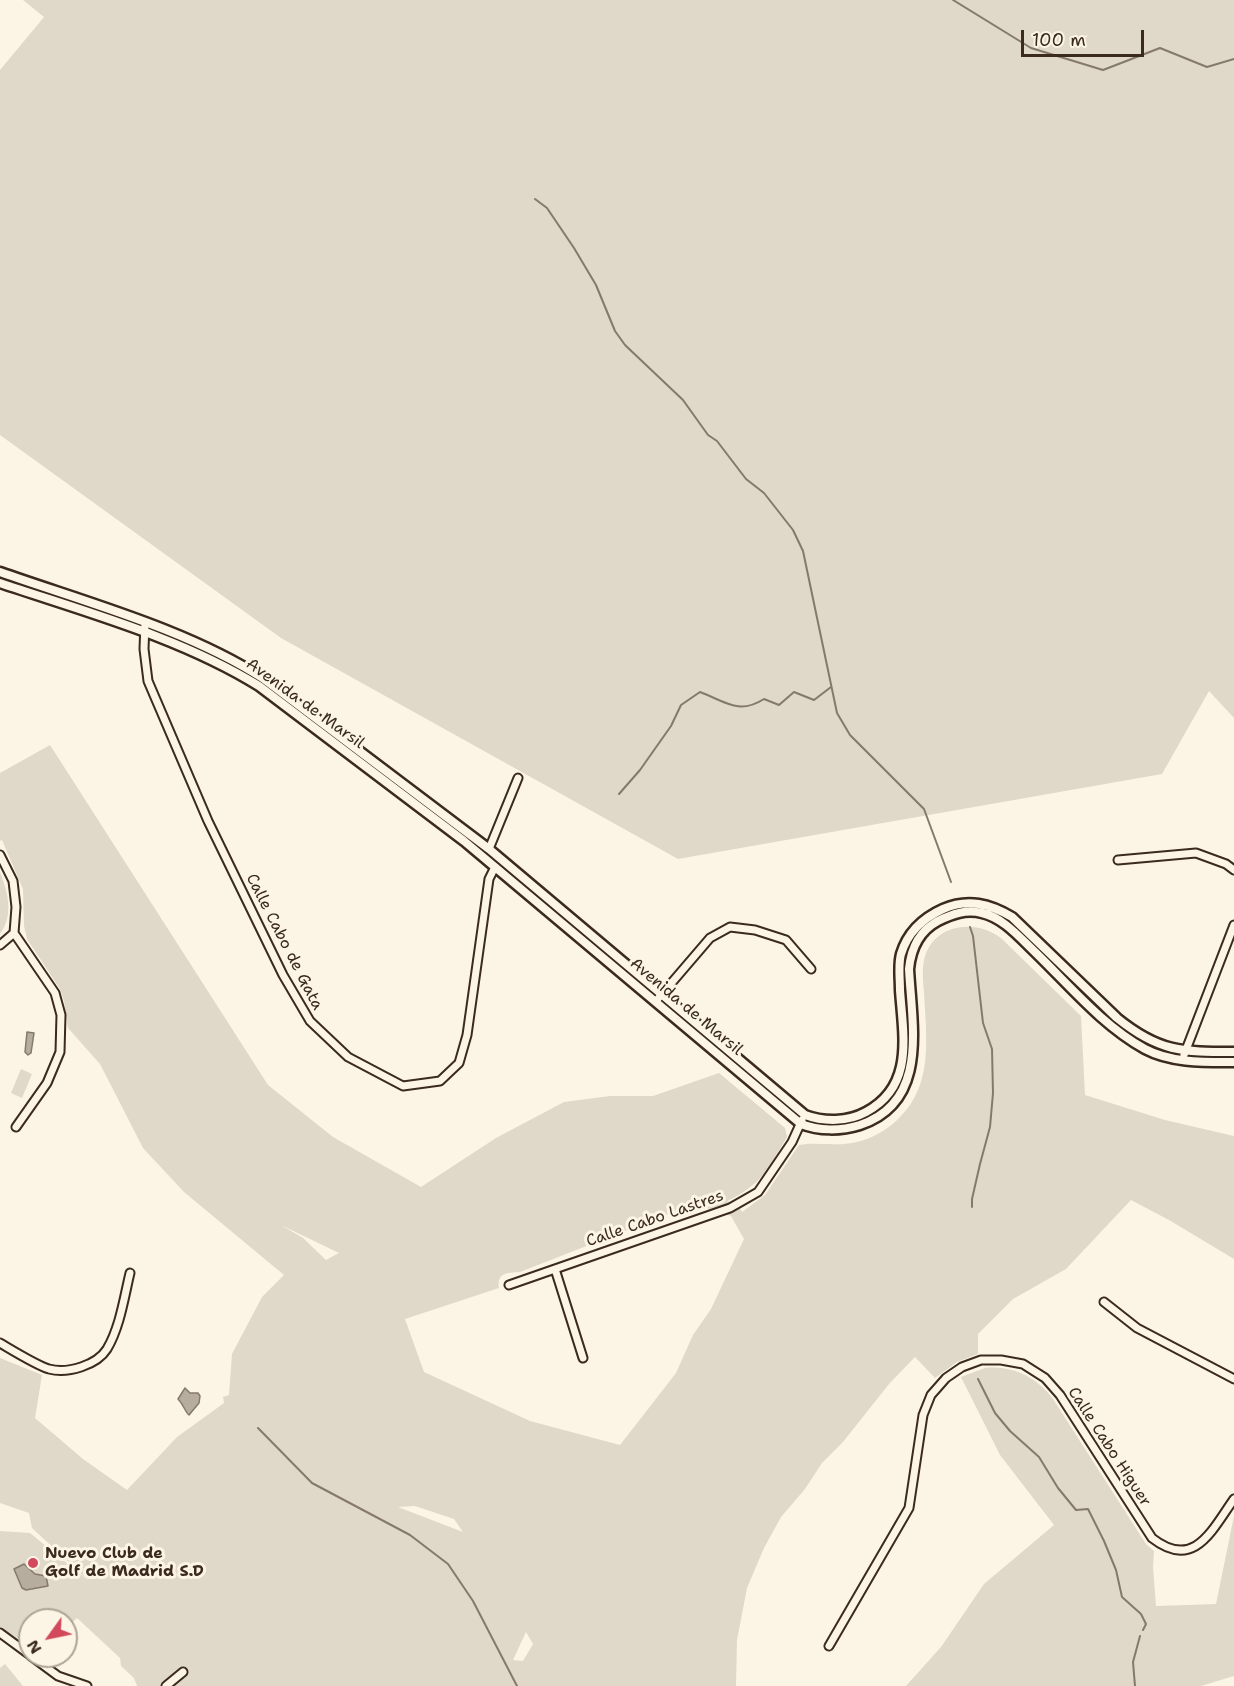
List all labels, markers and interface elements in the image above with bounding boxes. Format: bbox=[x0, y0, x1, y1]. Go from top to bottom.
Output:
scale bar bbox=[1024, 18, 1147, 56]
text: 100 m bbox=[1032, 28, 1086, 52]
street label: Avenida de Marsil bbox=[242, 655, 368, 753]
street label: Calle Cabo de Gata bbox=[241, 871, 327, 1013]
street label: Avenida de Marsil bbox=[626, 954, 746, 1060]
street label: Calle Cabo Lastres bbox=[584, 1187, 726, 1251]
street label: Calle Cabo Higuer bbox=[1063, 1384, 1155, 1510]
place label: Nuevo Club de Golf de Madrid S.D bbox=[45, 1544, 204, 1582]
marker: Nuevo Club de Golf de Madrid S.D bbox=[26, 1556, 40, 1570]
north arrow bbox=[18, 1608, 78, 1668]
text: N bbox=[22, 1636, 46, 1658]

